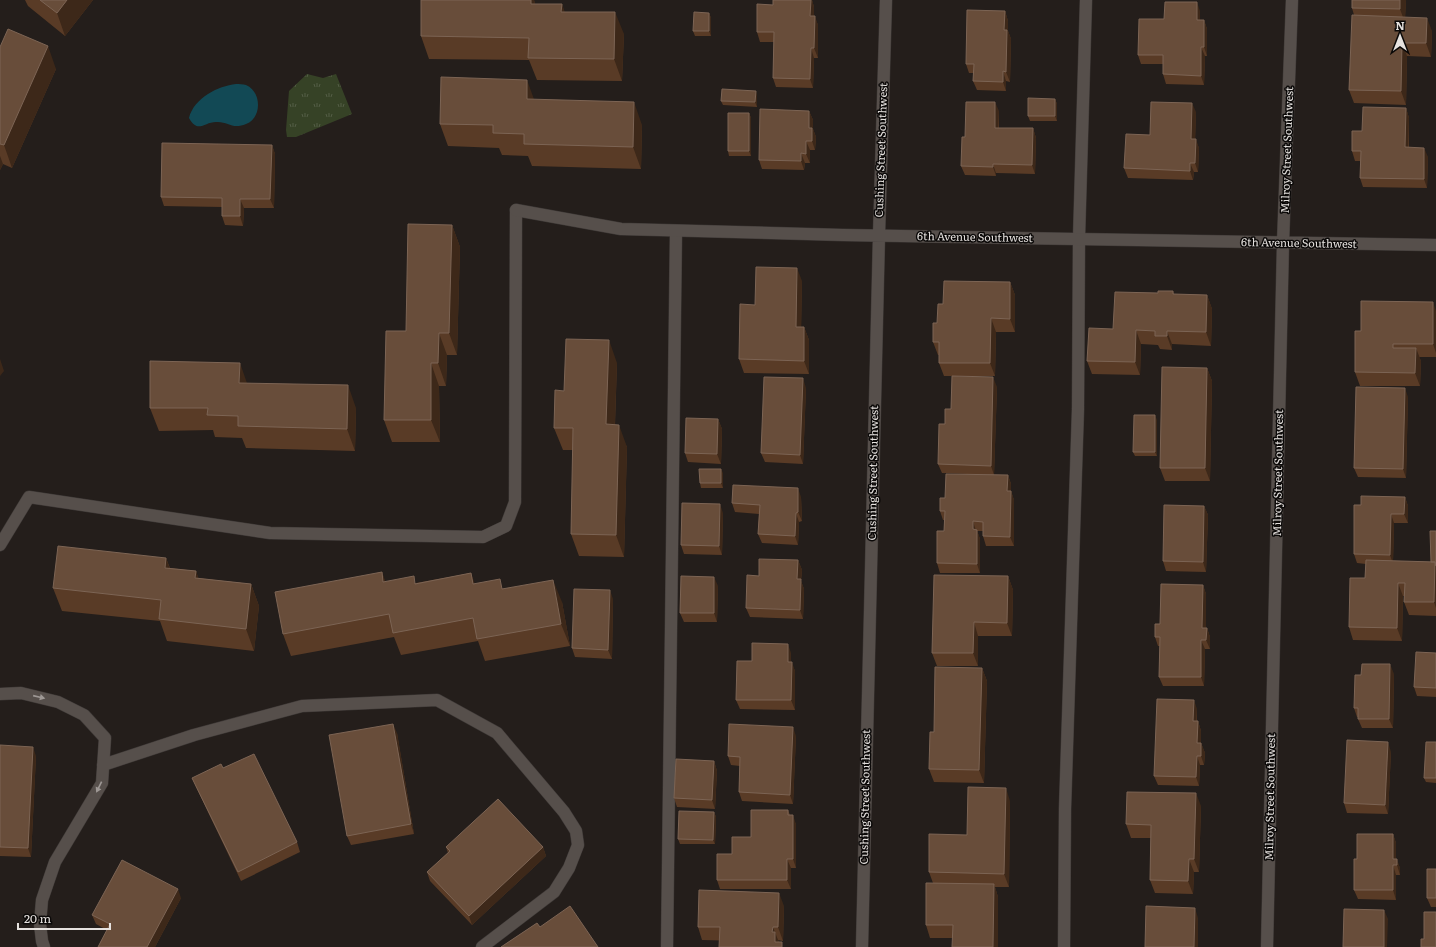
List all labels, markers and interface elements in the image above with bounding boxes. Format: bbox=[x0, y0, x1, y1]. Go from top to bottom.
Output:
north arrow bbox=[1380, 16, 1420, 56]
text: N bbox=[1395, 17, 1405, 33]
street label: Cushing Street Southwest bbox=[870, 82, 890, 218]
street label: Milroy Street Southwest bbox=[1276, 86, 1296, 214]
street label: 6th Avenue Southwest bbox=[917, 227, 1034, 245]
street label: 6th Avenue Southwest bbox=[1241, 233, 1358, 251]
street label: Cushing Street Southwest bbox=[863, 405, 881, 541]
street label: Milroy Street Southwest bbox=[1268, 409, 1286, 537]
one-way arrow bbox=[32, 695, 45, 701]
street label: Cushing Street Southwest bbox=[855, 729, 873, 865]
street label: Milroy Street Southwest bbox=[1260, 733, 1278, 861]
one-way arrow bbox=[96, 781, 102, 793]
scale bar bbox=[18, 905, 110, 931]
text: 20 m bbox=[24, 909, 51, 927]

